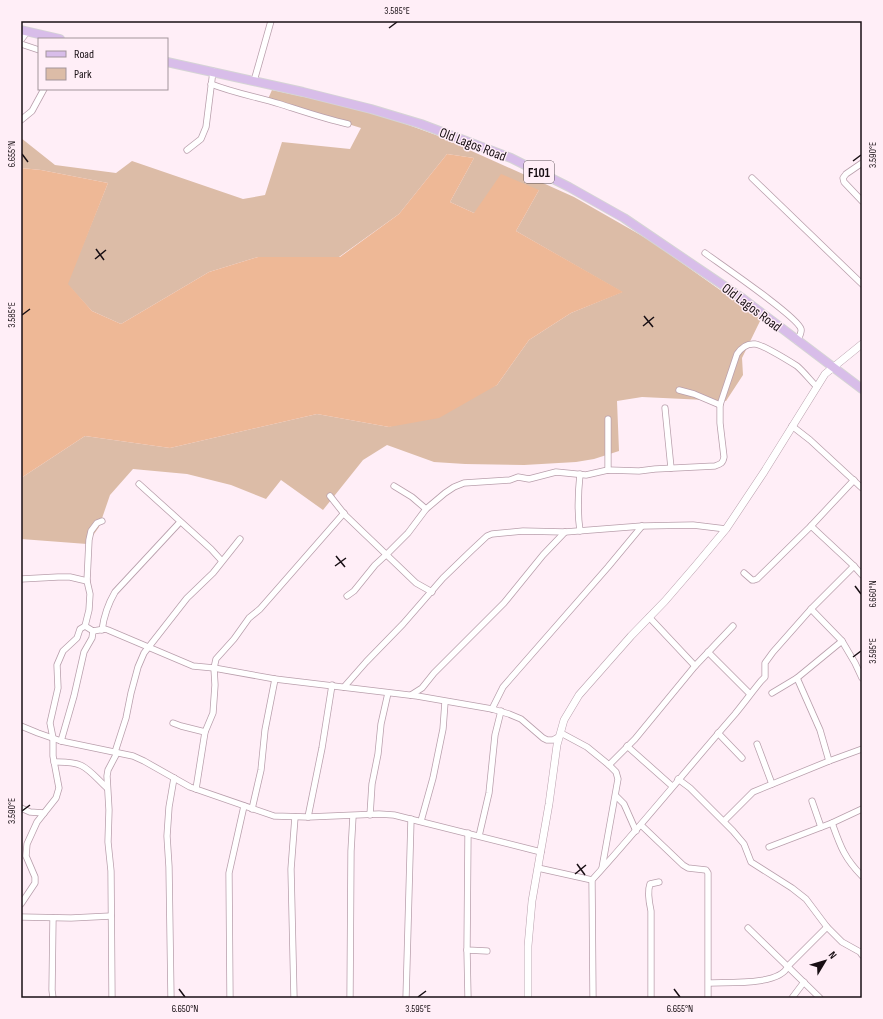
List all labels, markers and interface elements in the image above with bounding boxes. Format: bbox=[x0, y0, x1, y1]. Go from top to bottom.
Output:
text: 3.585°E bbox=[384, 5, 410, 17]
legend bbox=[38, 38, 168, 90]
text: Road bbox=[74, 47, 94, 62]
text: Park bbox=[74, 67, 92, 82]
street label: Old Lagos Road bbox=[437, 124, 509, 165]
text: 6.655°N bbox=[6, 141, 18, 167]
text: 3.590°E bbox=[867, 142, 879, 168]
road number: F101 bbox=[524, 161, 554, 183]
street label: Old Lagos Road bbox=[719, 280, 785, 335]
text: 3.585°E bbox=[6, 302, 18, 328]
text: 6.660°N bbox=[867, 580, 879, 608]
text: 3.595°E bbox=[867, 638, 879, 664]
text: 3.590°E bbox=[6, 798, 18, 824]
north arrow bbox=[805, 941, 845, 981]
text: N bbox=[826, 949, 839, 962]
text: 6.650°N bbox=[172, 1003, 198, 1015]
text: 3.595°E bbox=[405, 1003, 431, 1015]
text: 6.655°N bbox=[667, 1003, 693, 1015]

